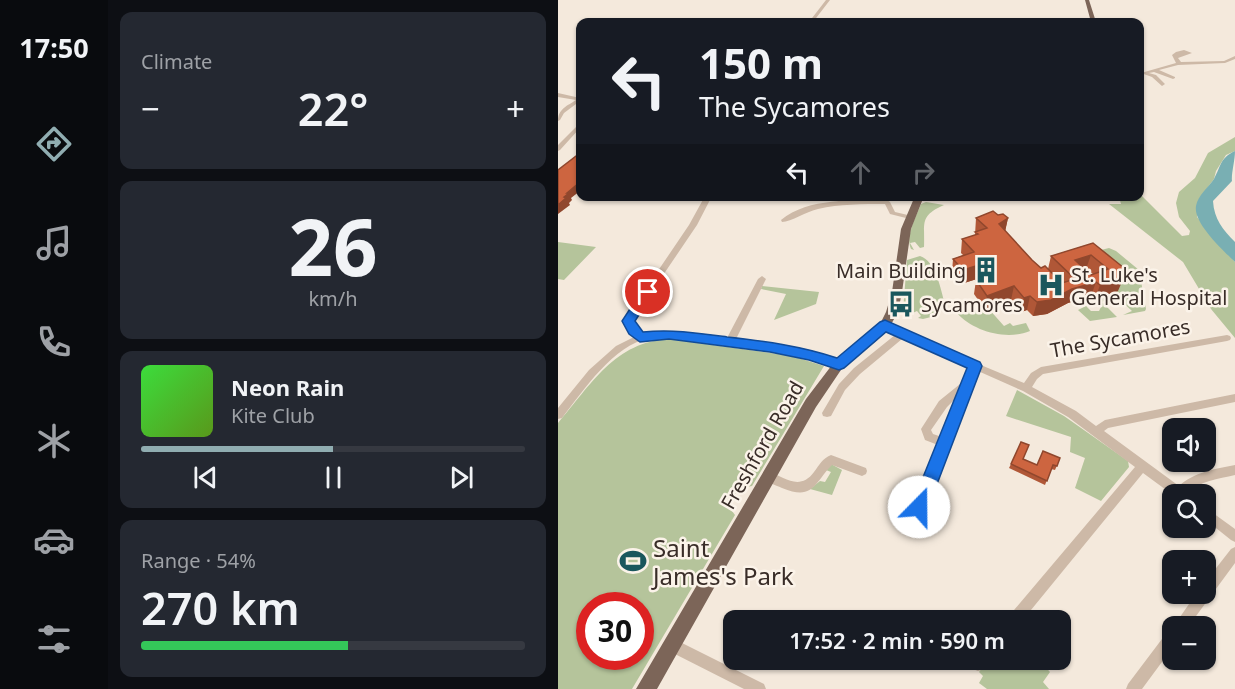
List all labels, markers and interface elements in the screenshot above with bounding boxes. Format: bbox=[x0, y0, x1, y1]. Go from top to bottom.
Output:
text: 17:50 bbox=[19, 29, 89, 66]
text: 150 m bbox=[699, 34, 823, 91]
icon: left bbox=[600, 42, 678, 120]
text: Climate bbox=[141, 48, 212, 75]
text: 22° bbox=[298, 78, 368, 139]
text: − bbox=[141, 86, 160, 131]
text: + bbox=[506, 86, 525, 131]
text: The Sycamores bbox=[699, 88, 890, 125]
icon: directions bbox=[33, 123, 75, 165]
icon: left bbox=[781, 156, 814, 189]
icon: ahead bbox=[844, 156, 877, 189]
icon: right bbox=[907, 156, 940, 189]
text: 26 bbox=[288, 193, 378, 299]
icon: music bbox=[33, 222, 75, 264]
building icon: Main Building bbox=[971, 255, 1001, 285]
place label: Main Building bbox=[836, 257, 966, 284]
place label: St. Luke's General Hospital bbox=[1071, 261, 1227, 311]
pin bbox=[622, 266, 673, 317]
hospital icon: St. Luke's General Hospital bbox=[1036, 270, 1066, 300]
icon: arrive bbox=[631, 275, 664, 308]
text: km/h bbox=[308, 285, 358, 312]
bus stop icon: Sycamores bbox=[886, 289, 916, 319]
place label: Sycamores bbox=[921, 291, 1023, 318]
street label: The Sycamores bbox=[1048, 312, 1192, 364]
icon: phone bbox=[33, 321, 75, 363]
text: Neon Rain bbox=[231, 372, 344, 402]
street label: Freshford Road bbox=[714, 376, 810, 514]
text: Kite Club bbox=[231, 402, 315, 429]
map controls bbox=[1162, 418, 1216, 670]
button: sound bbox=[1162, 418, 1216, 472]
icon: climate bbox=[33, 420, 75, 462]
icon: previous bbox=[189, 461, 222, 494]
icon: pause bbox=[317, 461, 350, 494]
icon: next bbox=[445, 461, 478, 494]
position arrow bbox=[887, 475, 951, 539]
button: search bbox=[1162, 484, 1216, 538]
icon: car bbox=[33, 519, 75, 561]
place label: Saint James's Park bbox=[651, 531, 794, 592]
sports icon: Saint James's Park bbox=[618, 546, 648, 576]
text: Range · 54% bbox=[141, 547, 256, 574]
button: + bbox=[1162, 550, 1216, 604]
text: 270 km bbox=[141, 577, 300, 638]
speed limit sign: 30 bbox=[576, 592, 654, 670]
button: − bbox=[1162, 616, 1216, 670]
icon: filters bbox=[33, 618, 75, 660]
text: 17:52 · 2 min · 590 m bbox=[789, 625, 1005, 655]

